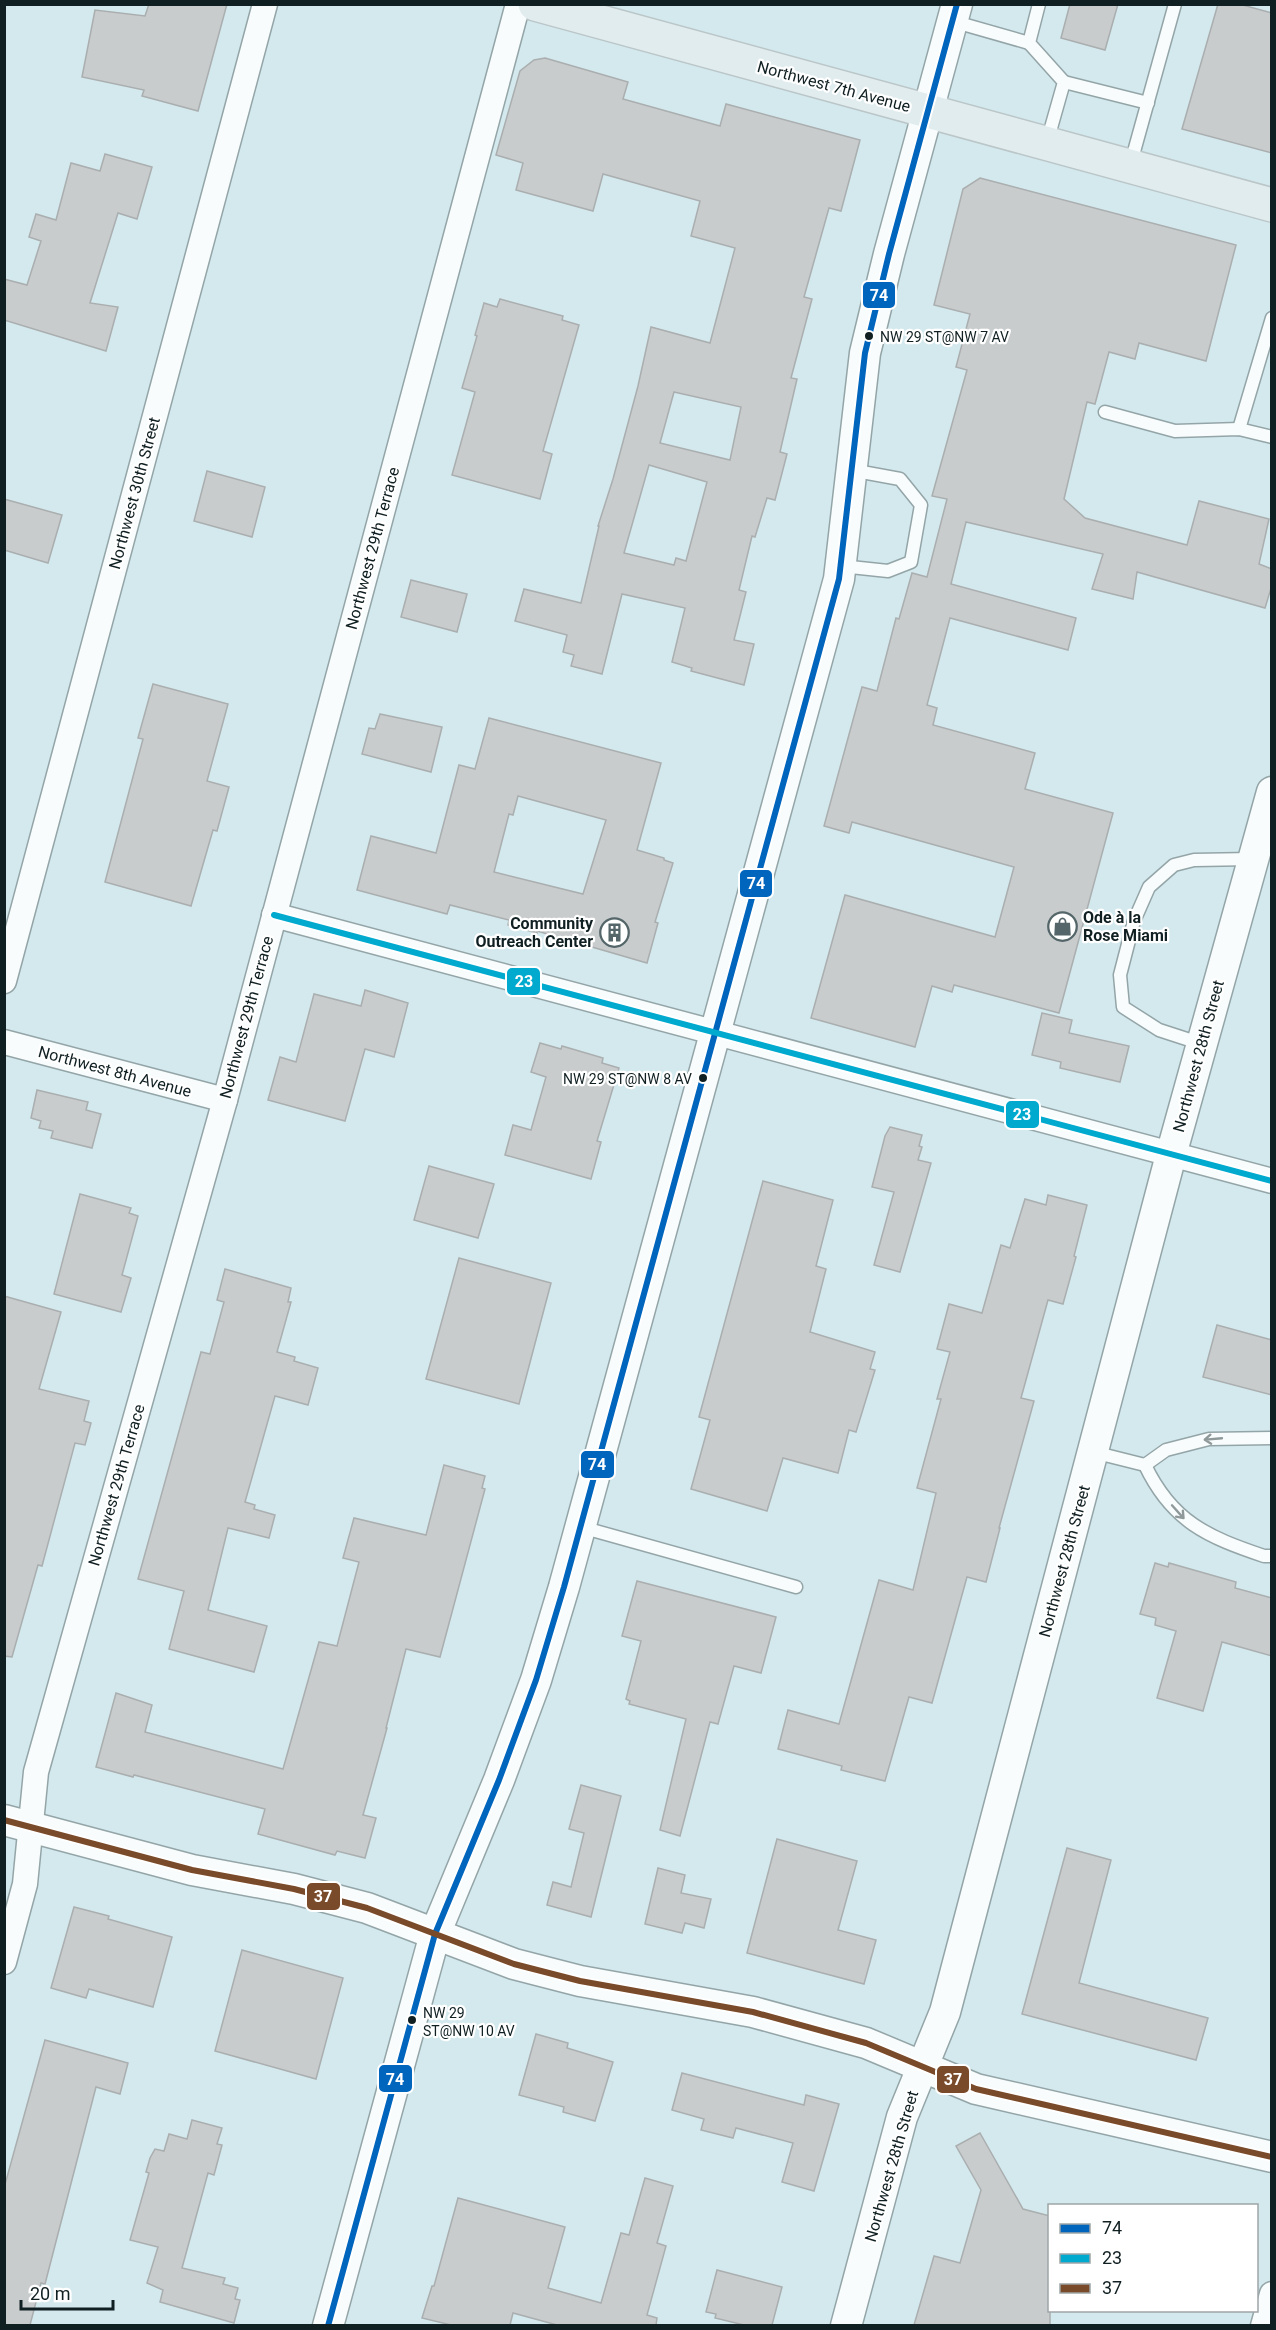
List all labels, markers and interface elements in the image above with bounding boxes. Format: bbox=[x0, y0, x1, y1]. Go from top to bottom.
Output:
street label: Northwest 7th Avenue bbox=[755, 57, 912, 116]
line badge: 74 bbox=[862, 281, 896, 309]
text: 74 bbox=[870, 286, 888, 305]
place label: NW 29 ST@NW 7 AV bbox=[880, 329, 1009, 345]
marker: NW 29 ST@NW 7 AV bbox=[863, 330, 875, 342]
street label: Northwest 30th Street bbox=[105, 415, 164, 571]
street label: Northwest 29th Terrace bbox=[342, 465, 403, 631]
line badge: 74 bbox=[739, 869, 773, 898]
text: 74 bbox=[747, 874, 765, 893]
place label: Ode à la Rose Miami bbox=[1083, 908, 1168, 945]
shop icon: Ode à la Rose Miami bbox=[1046, 910, 1078, 942]
place label: Community Outreach Center bbox=[475, 914, 594, 951]
building icon: Community Outreach Center bbox=[598, 916, 630, 948]
street label: Northwest 29th Terrace bbox=[216, 934, 277, 1100]
line badge: 23 bbox=[506, 967, 541, 996]
text: 23 bbox=[515, 972, 533, 991]
street label: Northwest 28th Street bbox=[1169, 978, 1228, 1134]
street label: Northwest 8th Avenue bbox=[36, 1042, 193, 1101]
place label: NW 29 ST@NW 8 AV bbox=[563, 1071, 692, 1087]
marker: NW 29 ST@NW 8 AV bbox=[697, 1072, 709, 1084]
line badge: 23 bbox=[1005, 1100, 1040, 1129]
text: 23 bbox=[1013, 1105, 1031, 1124]
street label: Northwest 29th Terrace bbox=[84, 1402, 149, 1568]
one-way arrow bbox=[1204, 1434, 1224, 1445]
line badge: 74 bbox=[580, 1450, 615, 1479]
text: 74 bbox=[588, 1455, 606, 1474]
street label: Northwest 28th Street bbox=[1035, 1483, 1094, 1639]
one-way arrow bbox=[1171, 1505, 1185, 1520]
line badge: 37 bbox=[306, 1882, 341, 1911]
text: 37 bbox=[314, 1887, 332, 1906]
place label: NW 29 ST@NW 10 AV bbox=[423, 2005, 515, 2039]
marker: NW 29 ST@NW 10 AV bbox=[406, 2014, 418, 2026]
line badge: 74 bbox=[378, 2064, 413, 2093]
line badge: 37 bbox=[936, 2065, 970, 2094]
text: 74 bbox=[386, 2070, 404, 2089]
text: 37 bbox=[944, 2070, 962, 2089]
street label: Northwest 28th Street bbox=[861, 2088, 922, 2244]
legend bbox=[1048, 2204, 1258, 2312]
text: 74 bbox=[1102, 2217, 1122, 2238]
text: 23 bbox=[1102, 2247, 1122, 2268]
scale bar bbox=[21, 2273, 112, 2311]
text: 37 bbox=[1102, 2277, 1122, 2298]
text: 20 m bbox=[30, 2283, 70, 2304]

